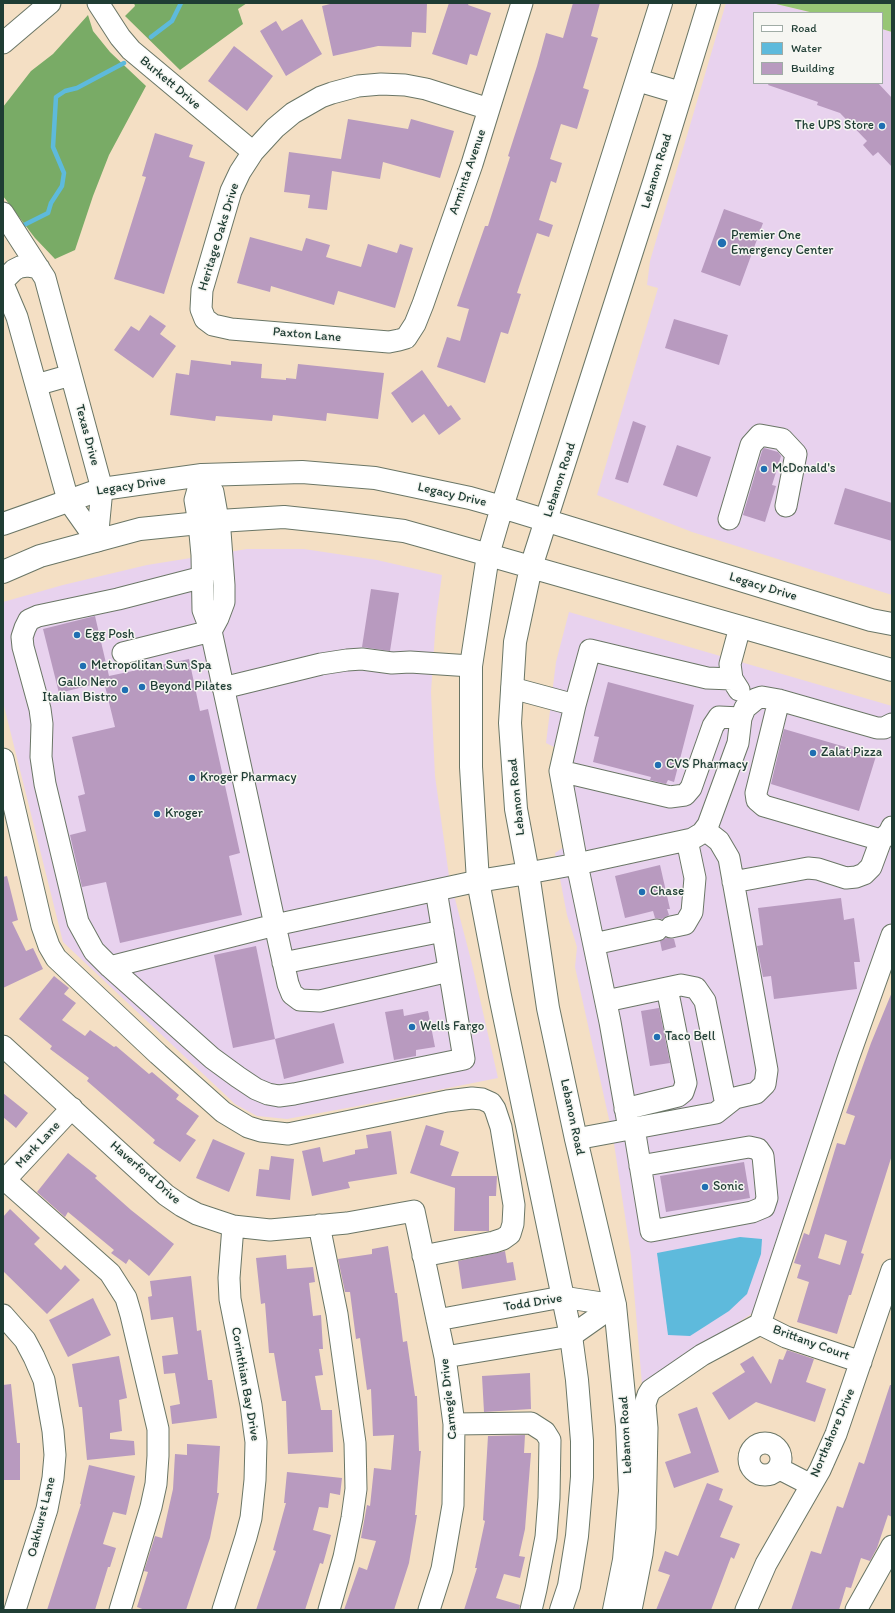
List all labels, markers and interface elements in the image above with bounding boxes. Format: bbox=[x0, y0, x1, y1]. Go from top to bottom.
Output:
legend bbox=[753, 12, 883, 84]
text: Road bbox=[791, 21, 817, 35]
text: Water bbox=[791, 41, 822, 55]
street label: Burkett Drive bbox=[136, 53, 204, 113]
text: Building bbox=[791, 61, 834, 75]
place label: The UPS Store bbox=[794, 118, 874, 134]
marker: The UPS Store bbox=[877, 121, 887, 131]
street label: Arminta Avenue bbox=[446, 127, 490, 217]
street label: Lebanon Road bbox=[638, 132, 676, 210]
street label: Heritage Oaks Drive bbox=[195, 181, 243, 293]
place label: Premier One Emergency Center bbox=[731, 228, 833, 259]
marker: Premier One Emergency Center bbox=[716, 237, 728, 249]
street label: Paxton Lane bbox=[272, 324, 342, 346]
street label: Texas Drive bbox=[71, 403, 103, 467]
street label: Lebanon Road bbox=[541, 441, 579, 519]
place label: McDonald's bbox=[772, 461, 836, 477]
marker: McDonald's bbox=[759, 464, 769, 474]
street label: Legacy Drive bbox=[95, 473, 167, 499]
street label: Legacy Drive bbox=[416, 480, 488, 510]
street label: Legacy Drive bbox=[727, 569, 799, 605]
place label: Egg Posh bbox=[85, 627, 134, 643]
marker: Egg Posh bbox=[72, 630, 82, 640]
place label: Metropolitan Sun Spa bbox=[91, 658, 212, 674]
marker: Metropolitan Sun Spa bbox=[78, 661, 88, 671]
place label: Gallo Nero Italian Bistro bbox=[42, 675, 117, 706]
place label: Beyond Pilates bbox=[150, 679, 232, 695]
marker: Beyond Pilates bbox=[137, 682, 147, 692]
marker: Gallo Nero Italian Bistro bbox=[120, 685, 130, 695]
place label: Zalat Pizza bbox=[821, 745, 882, 761]
marker: Zalat Pizza bbox=[808, 748, 818, 758]
place label: CVS Pharmacy bbox=[666, 757, 748, 773]
street label: Lebanon Road bbox=[505, 758, 529, 836]
marker: CVS Pharmacy bbox=[653, 760, 663, 770]
place label: Kroger Pharmacy bbox=[200, 770, 296, 786]
marker: Kroger Pharmacy bbox=[187, 773, 197, 783]
place label: Kroger bbox=[165, 806, 203, 822]
marker: Kroger bbox=[152, 809, 162, 819]
place label: Chase bbox=[650, 884, 684, 900]
marker: Chase bbox=[637, 887, 647, 897]
place label: Wells Fargo bbox=[420, 1019, 484, 1035]
marker: Wells Fargo bbox=[407, 1022, 417, 1032]
place label: Taco Bell bbox=[665, 1029, 715, 1045]
marker: Taco Bell bbox=[652, 1032, 662, 1042]
street label: Lebanon Road bbox=[556, 1077, 588, 1157]
street label: Mark Lane bbox=[12, 1118, 64, 1172]
street label: Haverford Drive bbox=[106, 1138, 184, 1208]
place label: Sonic bbox=[713, 1179, 744, 1195]
marker: Sonic bbox=[700, 1182, 710, 1192]
street label: Todd Drive bbox=[503, 1291, 563, 1315]
street label: Brittany Court bbox=[770, 1322, 852, 1364]
street label: Corinthian Bay Drive bbox=[227, 1326, 263, 1442]
street label: Carnegie Drive bbox=[437, 1358, 461, 1440]
street label: Northshore Drive bbox=[807, 1386, 859, 1480]
street label: Lebanon Road bbox=[616, 1396, 636, 1474]
street label: Oakhurst Lane bbox=[24, 1475, 60, 1559]

